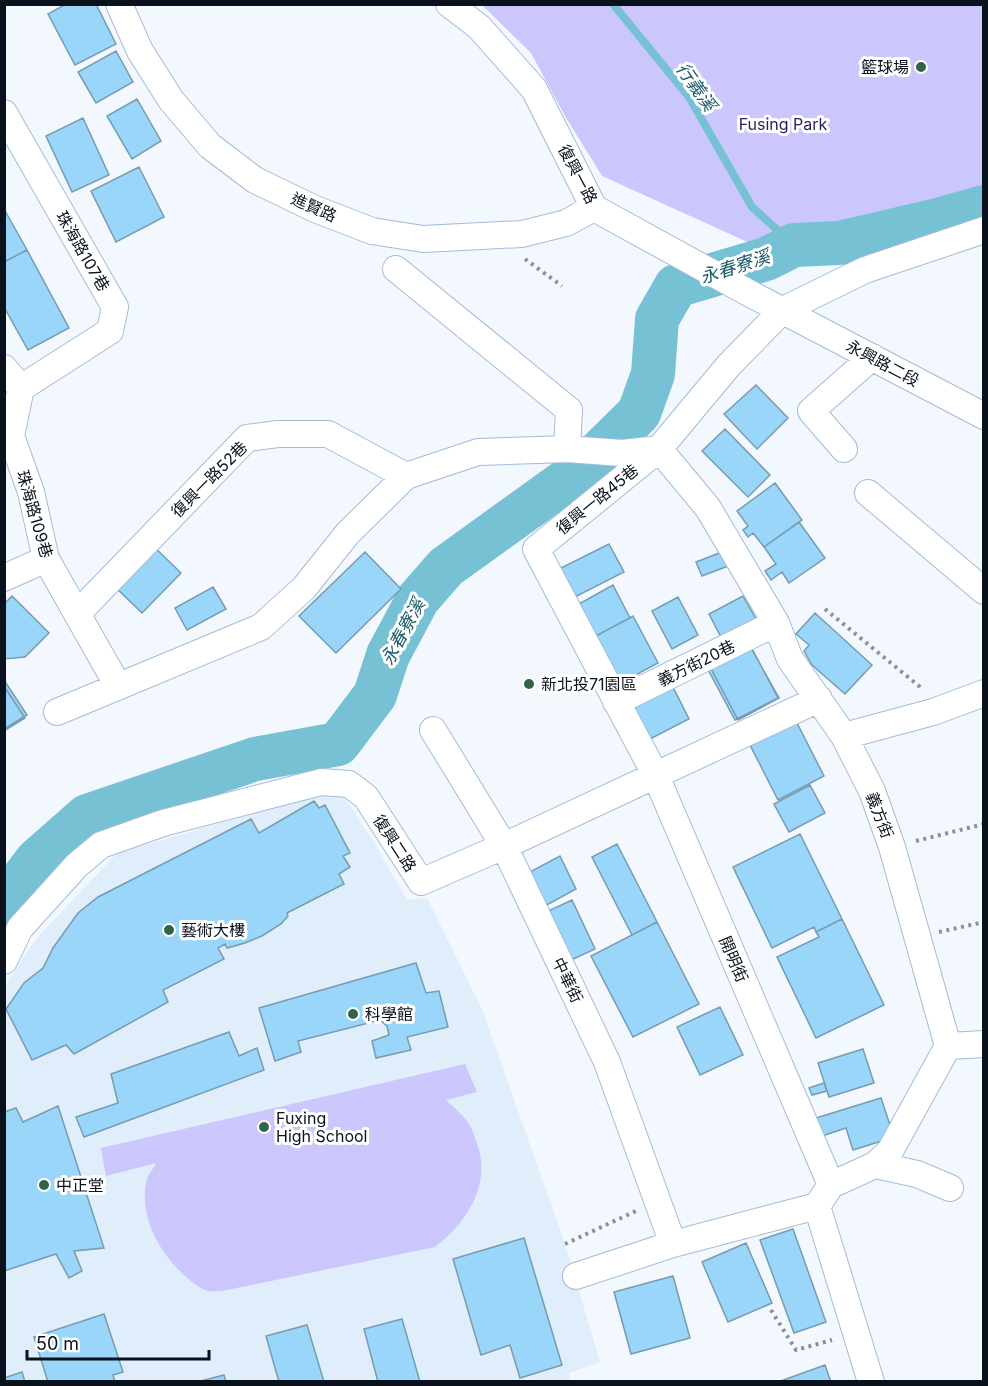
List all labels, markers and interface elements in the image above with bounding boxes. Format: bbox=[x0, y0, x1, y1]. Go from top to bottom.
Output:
place label: 籃球場 bbox=[861, 57, 909, 77]
water label: 行義溪 bbox=[672, 59, 722, 117]
marker: 籃球場 bbox=[914, 60, 928, 74]
park label: Fusing Park bbox=[739, 114, 828, 134]
street label: 復興一路 bbox=[554, 141, 602, 207]
street label: 進賢路 bbox=[288, 188, 340, 226]
street label: 珠海路107巷 bbox=[52, 207, 114, 295]
water label: 永春寮溪 bbox=[697, 244, 775, 288]
street label: 永興路二段 bbox=[843, 335, 923, 391]
street label: 復興一路52巷 bbox=[167, 437, 251, 521]
street label: 復興一路45巷 bbox=[552, 460, 642, 538]
street label: 珠海路109巷 bbox=[13, 468, 57, 560]
water label: 永春寮溪 bbox=[376, 592, 430, 668]
street label: 義方街20巷 bbox=[654, 636, 738, 690]
place label: 新北投71園區 bbox=[541, 674, 637, 694]
marker: 新北投71園區 bbox=[522, 677, 536, 691]
street label: 義方街 bbox=[862, 789, 898, 841]
street label: 復興二路 bbox=[369, 811, 421, 875]
place label: 藝術大樓 bbox=[181, 920, 245, 940]
marker: 藝術大樓 bbox=[162, 923, 176, 937]
street label: 開明街 bbox=[715, 933, 753, 985]
street label: 中華街 bbox=[548, 954, 588, 1006]
place label: 科學館 bbox=[365, 1004, 413, 1024]
marker: 科學館 bbox=[346, 1007, 360, 1021]
place label: Fuxing High School bbox=[276, 1108, 367, 1146]
marker: Fuxing High School bbox=[257, 1120, 271, 1134]
place label: 中正堂 bbox=[56, 1175, 104, 1195]
marker: 中正堂 bbox=[37, 1178, 51, 1192]
scale bar bbox=[27, 1323, 208, 1361]
text: 50 m bbox=[36, 1333, 79, 1354]

